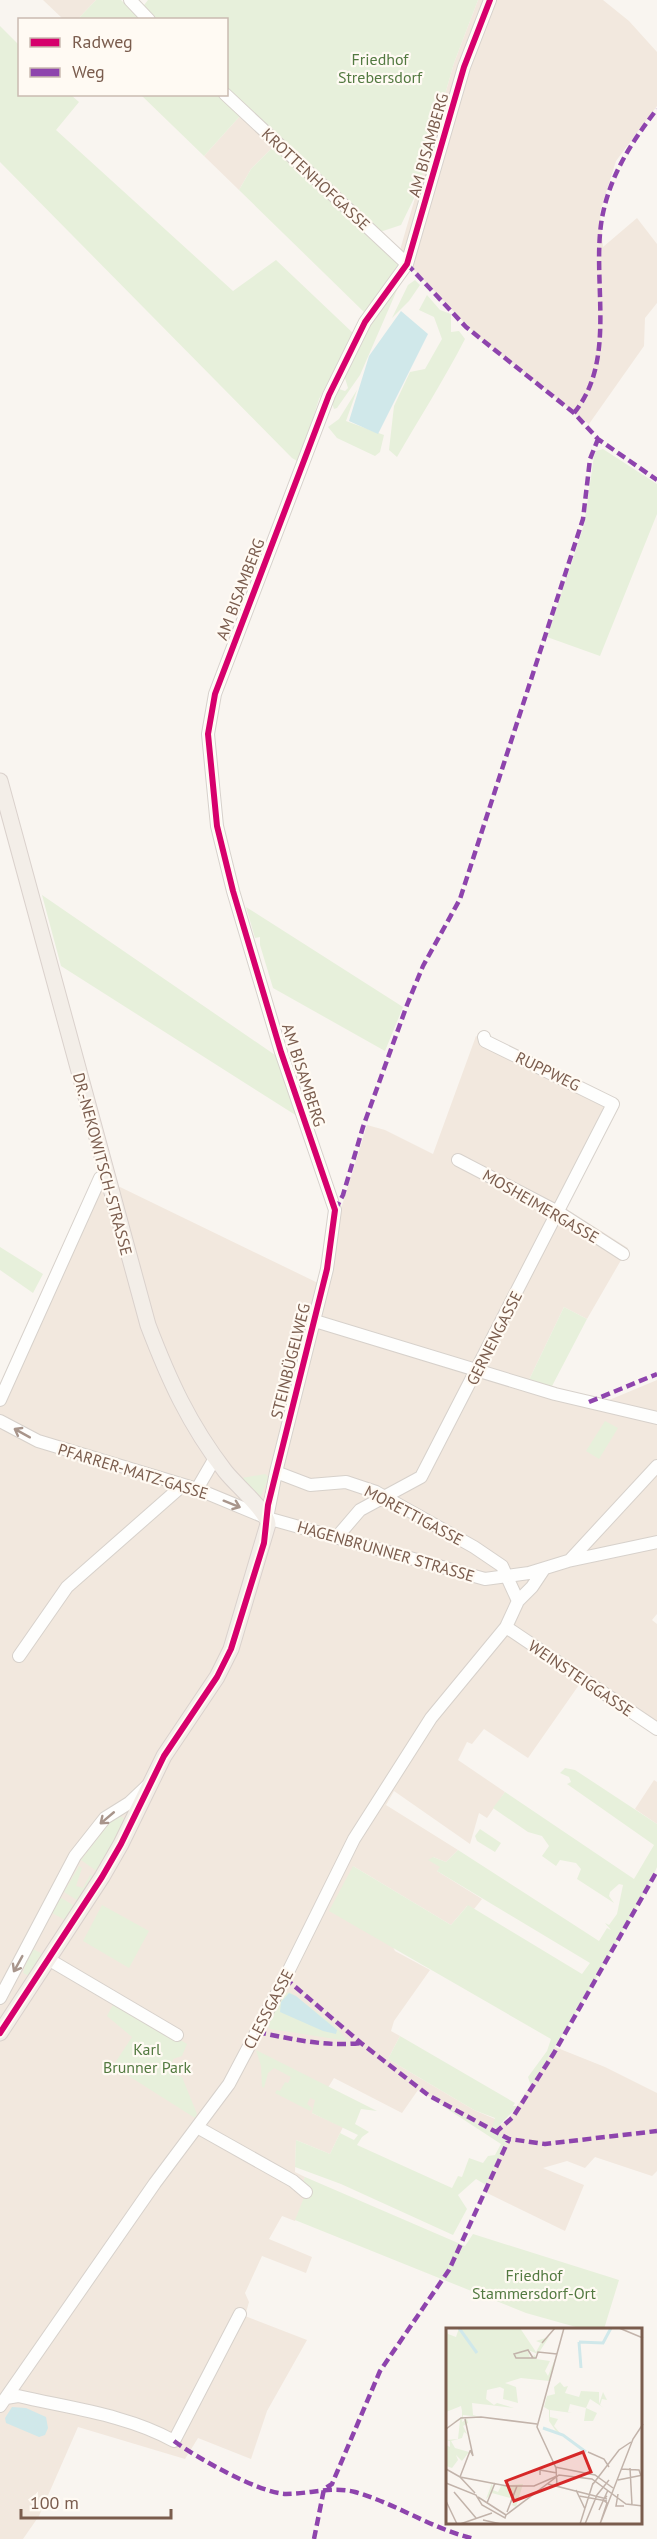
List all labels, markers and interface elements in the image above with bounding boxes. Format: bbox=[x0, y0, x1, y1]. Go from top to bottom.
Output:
legend bbox=[18, 18, 228, 96]
text: Radweg bbox=[72, 30, 133, 53]
park label: Friedhof Strebersdorf bbox=[338, 49, 423, 87]
text: Weg bbox=[72, 60, 105, 83]
street label: AM BISAMBERG bbox=[404, 91, 452, 199]
street label: KROTTENHOFGASSE bbox=[258, 124, 374, 234]
street label: AM BISAMBERG bbox=[211, 535, 269, 643]
street label: AM BISAMBERG bbox=[278, 1021, 330, 1129]
street label: RUPPWEG bbox=[512, 1047, 584, 1095]
street label: DR.-NEKOWITSCH-STRASSE bbox=[69, 1070, 137, 1258]
street label: MOSHEIMERGASSE bbox=[479, 1165, 603, 1247]
street label: GERNENGASSE bbox=[462, 1288, 526, 1388]
street label: STEINBÜGELWEG bbox=[266, 1301, 314, 1421]
one-way arrow bbox=[14, 1427, 32, 1438]
street label: PFARRER-MATZ-GASSE bbox=[55, 1439, 211, 1503]
street label: MORETTIGASSE bbox=[361, 1481, 467, 1549]
one-way arrow bbox=[223, 1499, 241, 1510]
street label: HAGENBRUNNER STRASSE bbox=[295, 1516, 477, 1586]
street label: WEINSTEIGGASSE bbox=[525, 1635, 637, 1721]
one-way arrow bbox=[99, 1812, 115, 1825]
one-way arrow bbox=[11, 1956, 23, 1973]
street label: CLESSGASSE bbox=[239, 1966, 297, 2052]
park label: Karl Brunner Park bbox=[103, 2039, 191, 2077]
park label: Friedhof Stammersdorf-Ort bbox=[472, 2265, 597, 2303]
inset map bbox=[446, 2328, 642, 2524]
scale bar bbox=[21, 2482, 171, 2520]
text: 100 m bbox=[30, 2491, 79, 2514]

